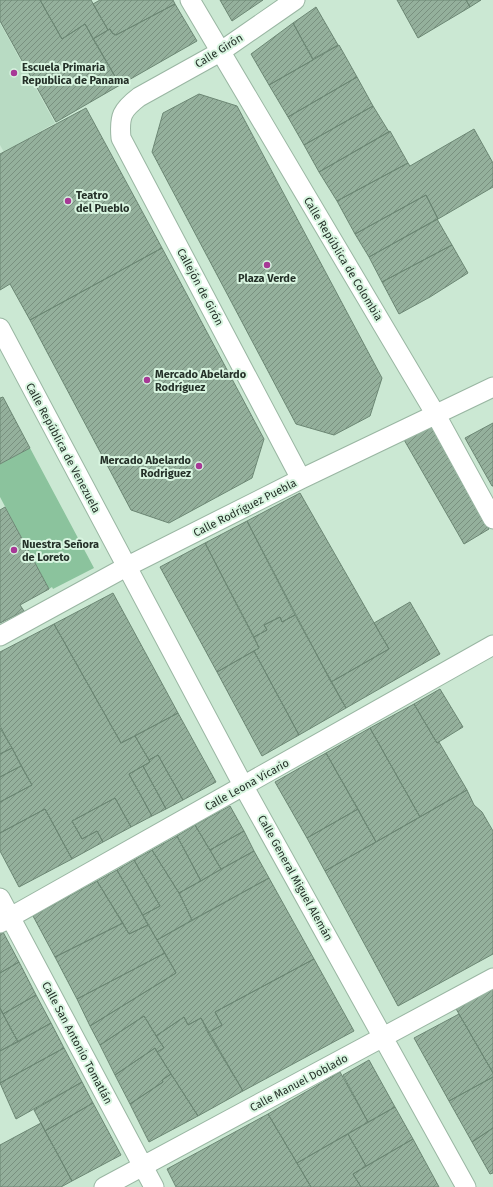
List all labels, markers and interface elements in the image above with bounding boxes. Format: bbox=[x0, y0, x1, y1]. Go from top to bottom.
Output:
street label: Calle Girón bbox=[193, 31, 245, 71]
place label: Escuela Primaria Republica de Panama bbox=[22, 61, 129, 87]
marker: Escuela Primaria Republica de Panama bbox=[9, 68, 19, 78]
place label: Teatro del Pueblo bbox=[76, 189, 130, 215]
street label: Calle República de Colombia bbox=[301, 195, 385, 323]
marker: Teatro del Pueblo bbox=[63, 196, 73, 206]
street label: Callejón de Girón bbox=[174, 246, 226, 328]
marker: Plaza Verde bbox=[262, 260, 272, 270]
place label: Plaza Verde bbox=[238, 272, 296, 285]
place label: Mercado Abelardo Rodríguez bbox=[155, 368, 247, 394]
marker: Mercado Abelardo Rodríguez bbox=[142, 375, 152, 385]
street label: Calle República de Venezuela bbox=[23, 381, 103, 515]
place label: Mercado Abelardo Rodriguez bbox=[100, 454, 192, 480]
marker: Mercado Abelardo Rodriguez bbox=[194, 461, 204, 471]
street label: Calle Rodríguez Puebla bbox=[191, 476, 299, 540]
place label: Nuestra Señora de Loreto bbox=[22, 538, 99, 564]
marker: Nuestra Señora de Loreto bbox=[9, 545, 19, 555]
street label: Calle Leona Vicario bbox=[203, 756, 291, 814]
street label: Calle General Miguel Alemán bbox=[255, 813, 335, 943]
street label: Calle San Antonio Tomatlán bbox=[39, 980, 115, 1106]
street label: Calle Manuel Doblado bbox=[248, 1052, 350, 1114]

